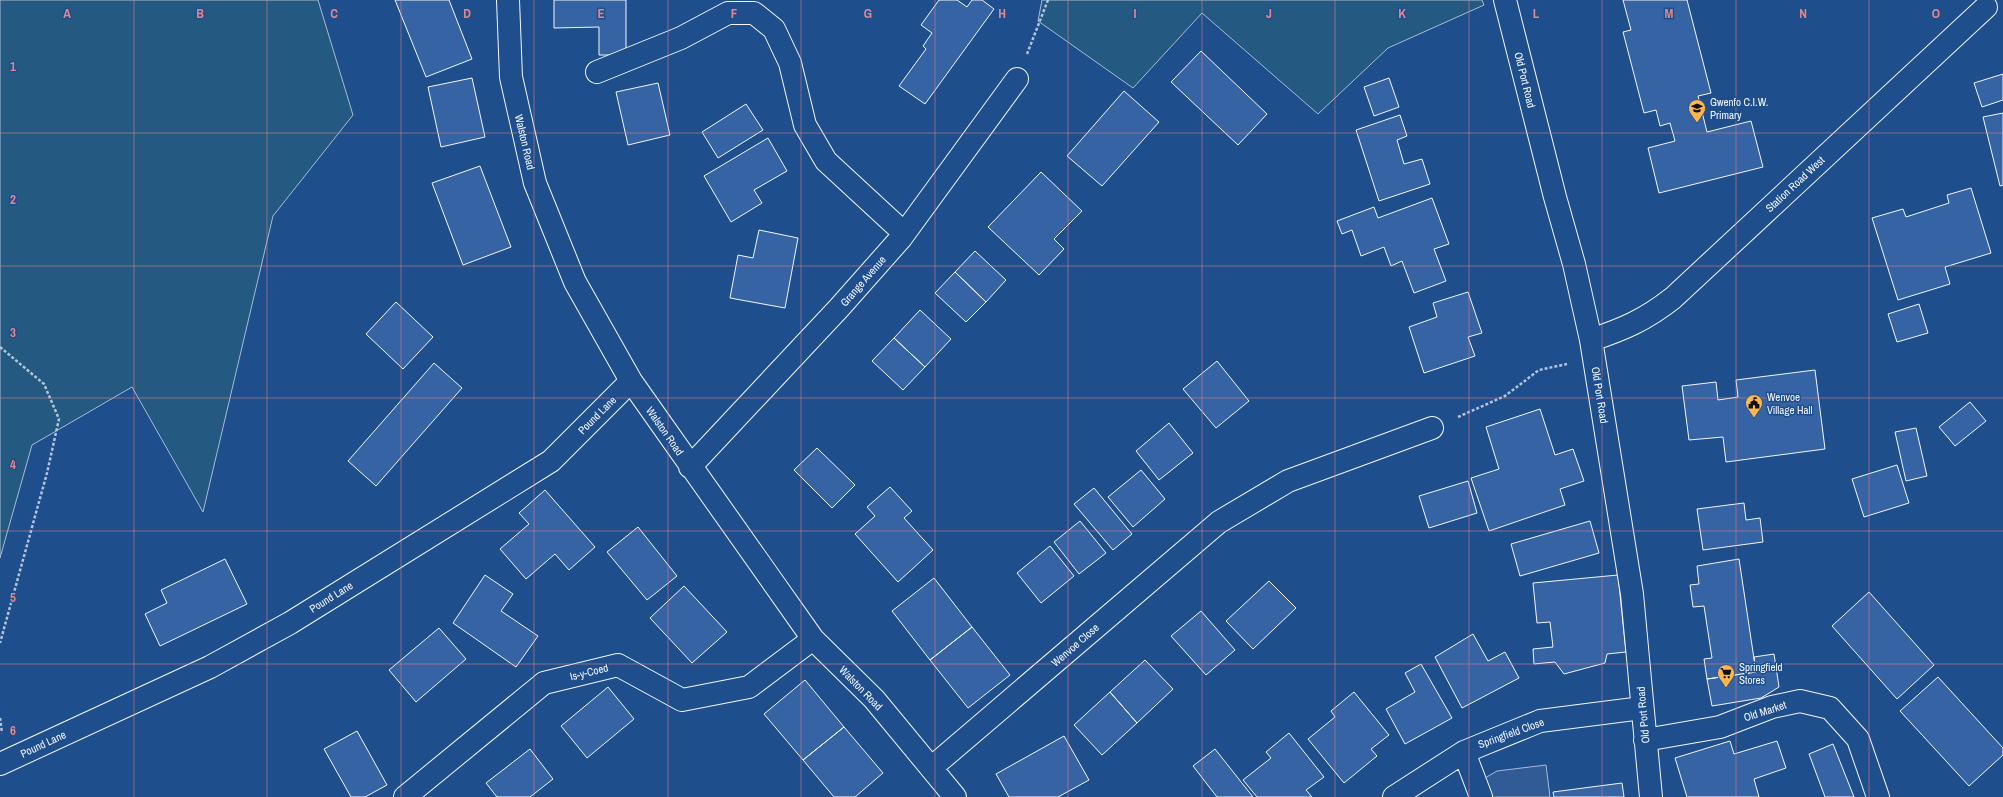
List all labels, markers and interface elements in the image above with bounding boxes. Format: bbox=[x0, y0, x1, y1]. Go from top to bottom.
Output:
text: A bbox=[63, 5, 71, 22]
text: B bbox=[196, 5, 204, 22]
text: C bbox=[330, 5, 338, 22]
text: D bbox=[463, 5, 471, 22]
text: E bbox=[597, 5, 605, 22]
text: F bbox=[731, 5, 738, 22]
text: G bbox=[864, 5, 872, 22]
text: H bbox=[998, 5, 1006, 22]
text: I bbox=[1134, 5, 1137, 22]
text: J bbox=[1266, 5, 1272, 22]
text: K bbox=[1398, 5, 1406, 22]
text: L bbox=[1533, 5, 1540, 22]
text: M bbox=[1665, 5, 1674, 22]
text: N bbox=[1799, 5, 1807, 22]
text: O bbox=[1932, 5, 1940, 22]
street label: Old Port Road bbox=[1511, 51, 1539, 109]
text: 1 bbox=[10, 58, 16, 75]
place label: Gwenfo C.I.W. Primary bbox=[1710, 95, 1768, 122]
school or university icon: Gwenfo C.I.W. Primary bbox=[1687, 98, 1707, 123]
street label: Walston Road bbox=[512, 113, 538, 171]
street label: Station Road West bbox=[1763, 153, 1828, 215]
text: 2 bbox=[10, 191, 16, 208]
street label: Grange Avenue bbox=[837, 253, 889, 309]
text: 3 bbox=[10, 324, 16, 341]
street label: Old Port Road bbox=[1589, 366, 1611, 424]
place label: Wenvoe Village Hall bbox=[1767, 390, 1812, 417]
street label: Pound Lane bbox=[575, 393, 619, 437]
public building icon: Wenvoe Village Hall bbox=[1744, 393, 1764, 418]
street label: Walston Road bbox=[643, 404, 687, 458]
text: 4 bbox=[10, 456, 16, 473]
street label: Pound Lane bbox=[307, 578, 355, 616]
text: 5 bbox=[10, 589, 16, 606]
street label: Wenvoe Close bbox=[1048, 621, 1102, 669]
street label: Is-y-Coed bbox=[568, 660, 610, 684]
place label: Springfield Stores bbox=[1739, 660, 1783, 687]
street label: Walston Road bbox=[836, 663, 886, 713]
supermarket icon: Springfield Stores bbox=[1716, 663, 1736, 688]
street label: Old Port Road bbox=[1634, 686, 1652, 744]
street label: Old Market bbox=[1742, 697, 1789, 724]
street label: Springfield Close bbox=[1476, 715, 1546, 751]
text: 6 bbox=[10, 722, 16, 739]
street label: Pound Lane bbox=[18, 727, 68, 761]

